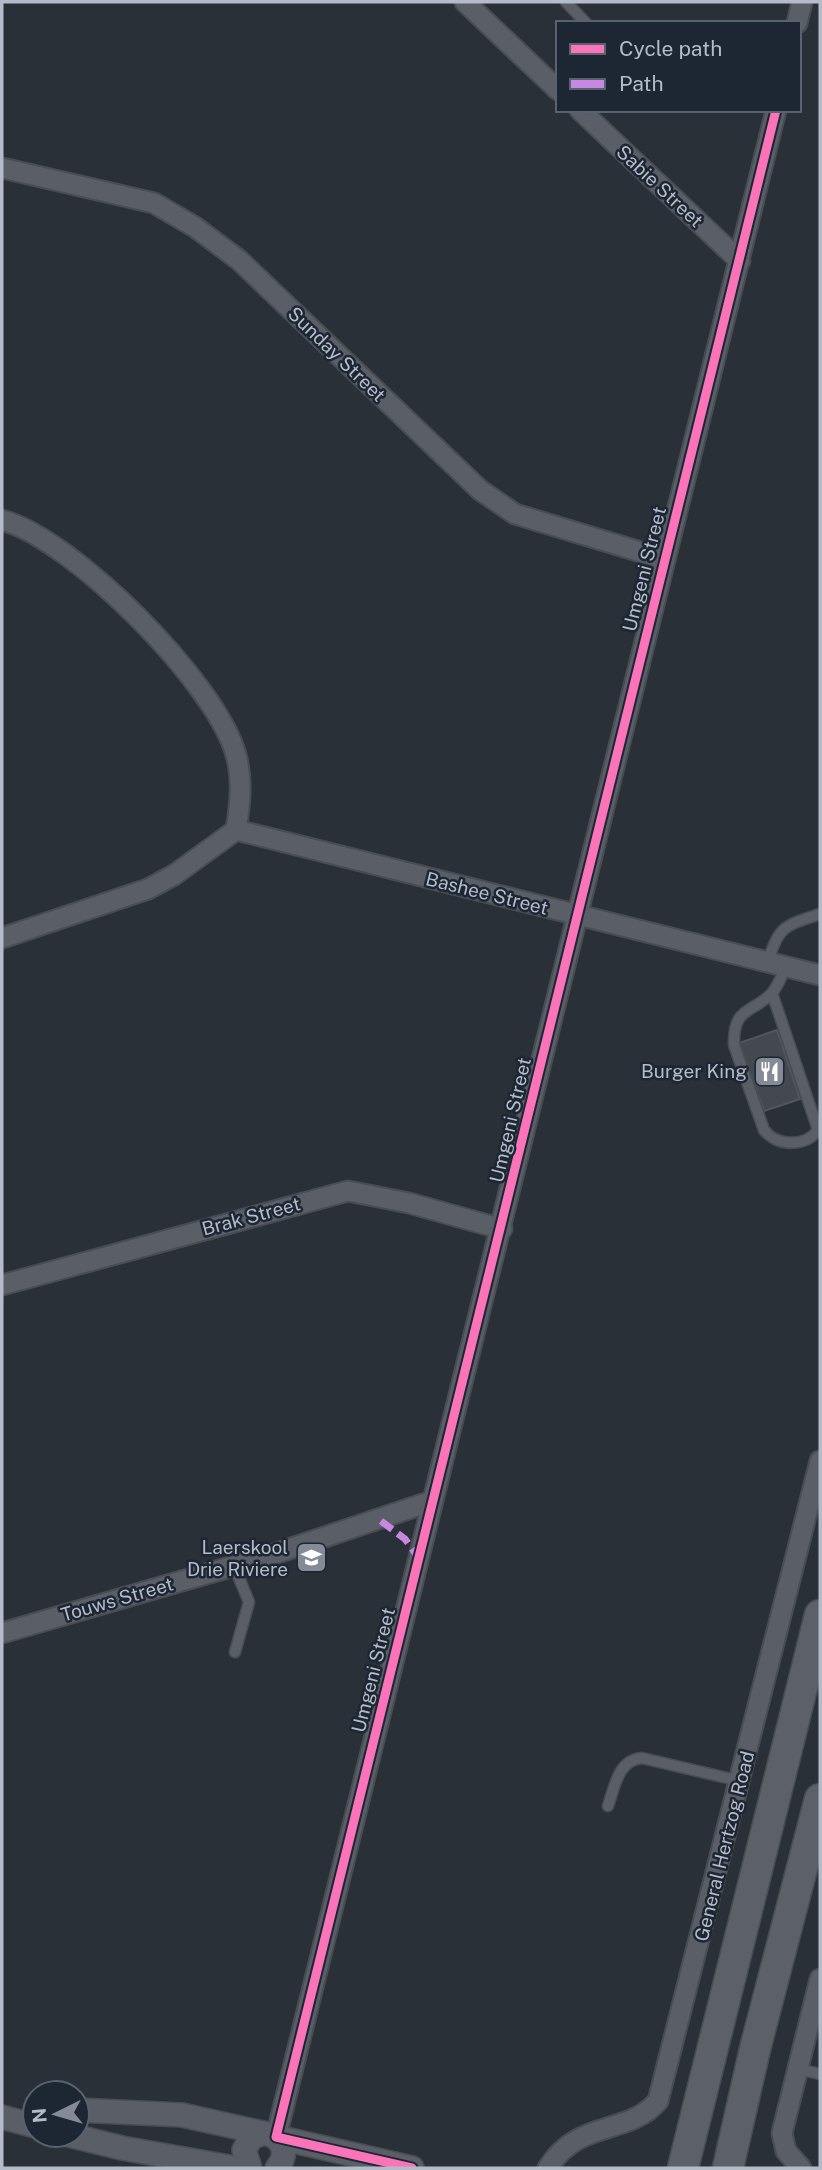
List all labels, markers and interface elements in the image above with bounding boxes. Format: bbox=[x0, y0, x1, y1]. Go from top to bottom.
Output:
legend bbox=[556, 21, 801, 112]
text: Cycle path bbox=[619, 36, 722, 61]
text: Path bbox=[619, 71, 664, 96]
street label: Sabie Street bbox=[612, 140, 708, 232]
street label: Sunday Street bbox=[284, 302, 390, 406]
street label: Umgeni Street bbox=[618, 504, 670, 634]
street label: Bashee Street bbox=[424, 867, 550, 919]
restaurant icon: Burger King bbox=[753, 1054, 787, 1088]
street label: Umgeni Street bbox=[485, 1055, 535, 1185]
place label: Burger King bbox=[641, 1060, 747, 1082]
street label: Brak Street bbox=[199, 1192, 303, 1240]
place label: Laerskool Drie Riviere bbox=[187, 1536, 288, 1580]
school or university icon: Laerskool Drie Riviere bbox=[294, 1541, 328, 1575]
street label: Touws Street bbox=[58, 1572, 176, 1626]
street label: Umgeni Street bbox=[347, 1605, 399, 1735]
street label: General Hertzog Road bbox=[690, 1749, 758, 1943]
north arrow bbox=[21, 2079, 91, 2149]
text: N bbox=[27, 2107, 51, 2124]

